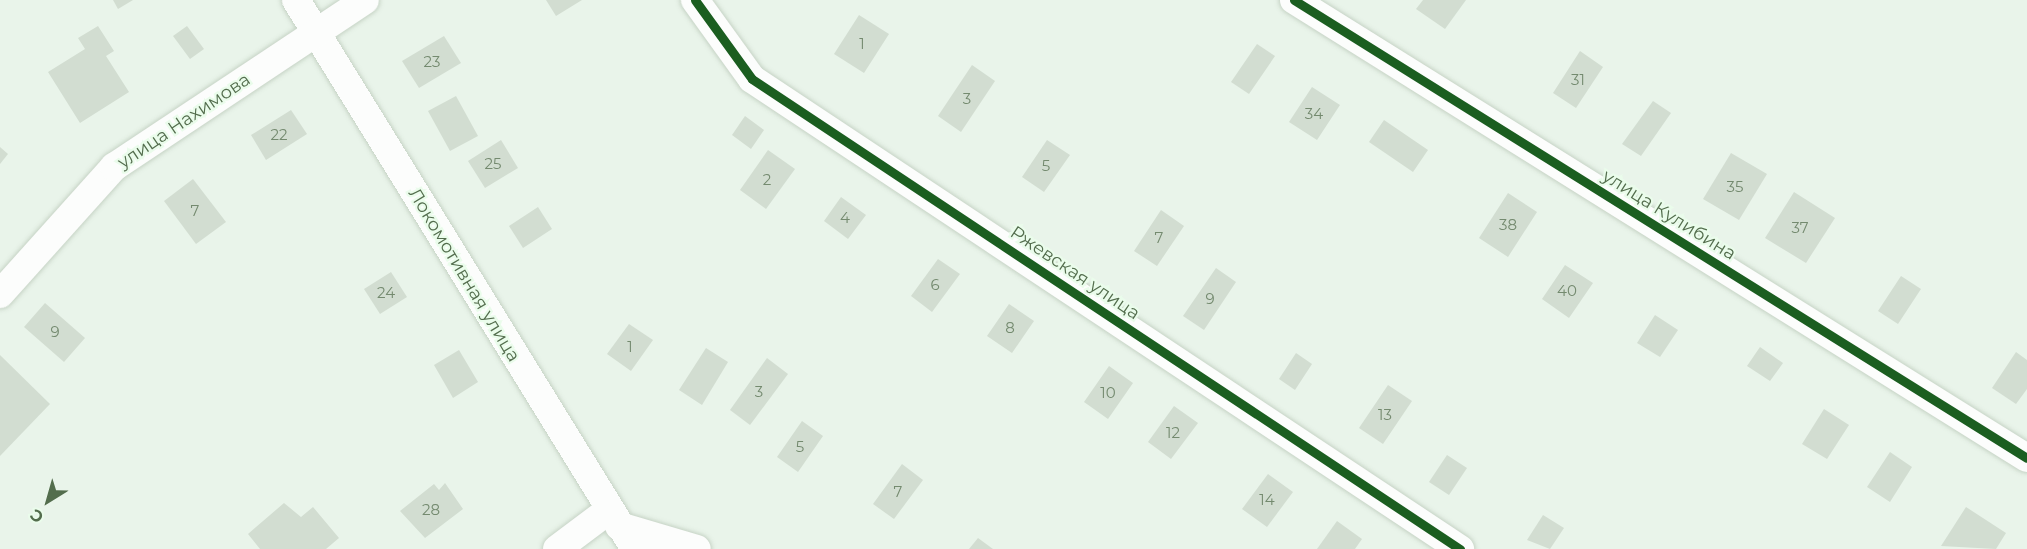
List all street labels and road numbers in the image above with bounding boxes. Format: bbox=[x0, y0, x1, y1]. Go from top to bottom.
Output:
street label: улица Нахимова bbox=[114, 69, 254, 173]
street label: улица Кулибина bbox=[1598, 165, 1740, 265]
street label: Локомотивная улица bbox=[404, 184, 524, 366]
street label: Ржевская улица bbox=[1006, 222, 1144, 324]

